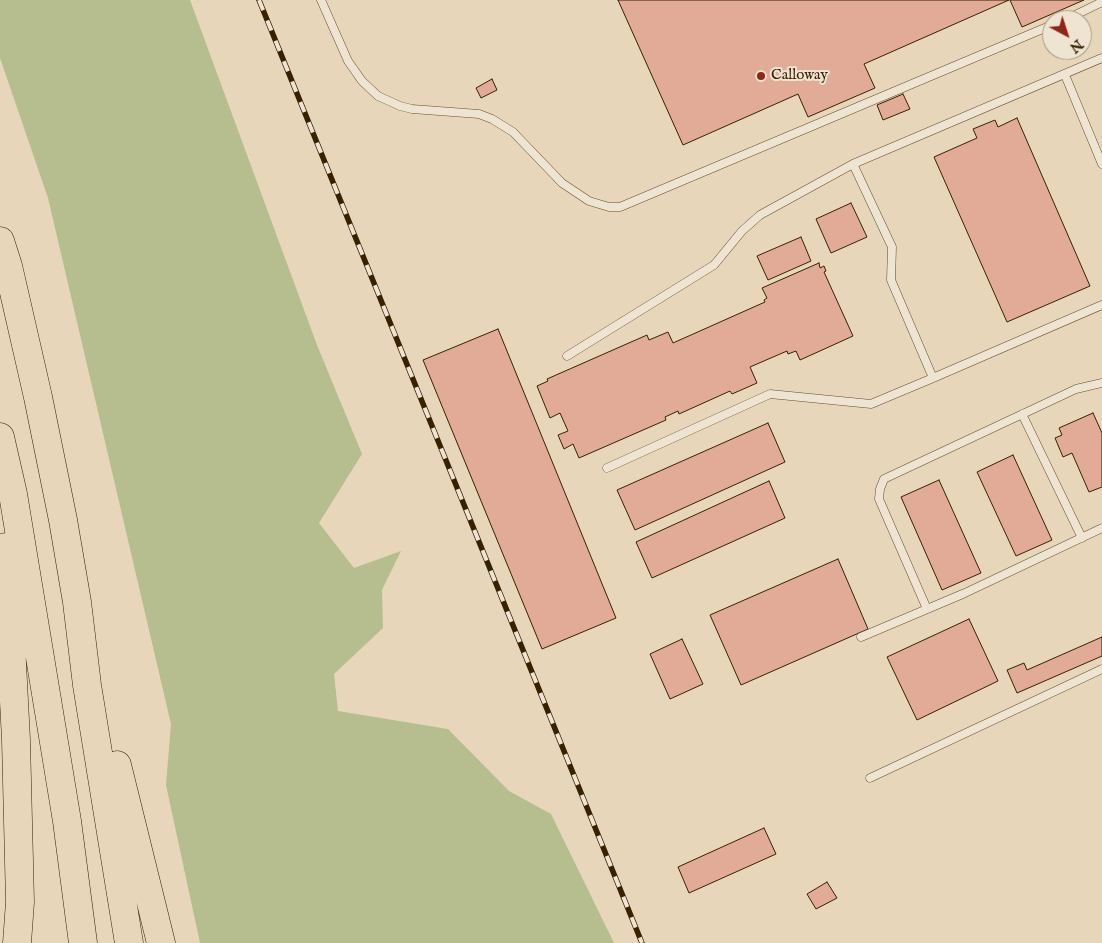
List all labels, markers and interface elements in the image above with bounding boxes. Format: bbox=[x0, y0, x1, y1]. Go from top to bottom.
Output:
north arrow bbox=[1042, 10, 1092, 60]
text: N bbox=[1066, 35, 1086, 57]
place label: Calloway bbox=[771, 67, 828, 85]
marker: Calloway bbox=[755, 70, 767, 82]

